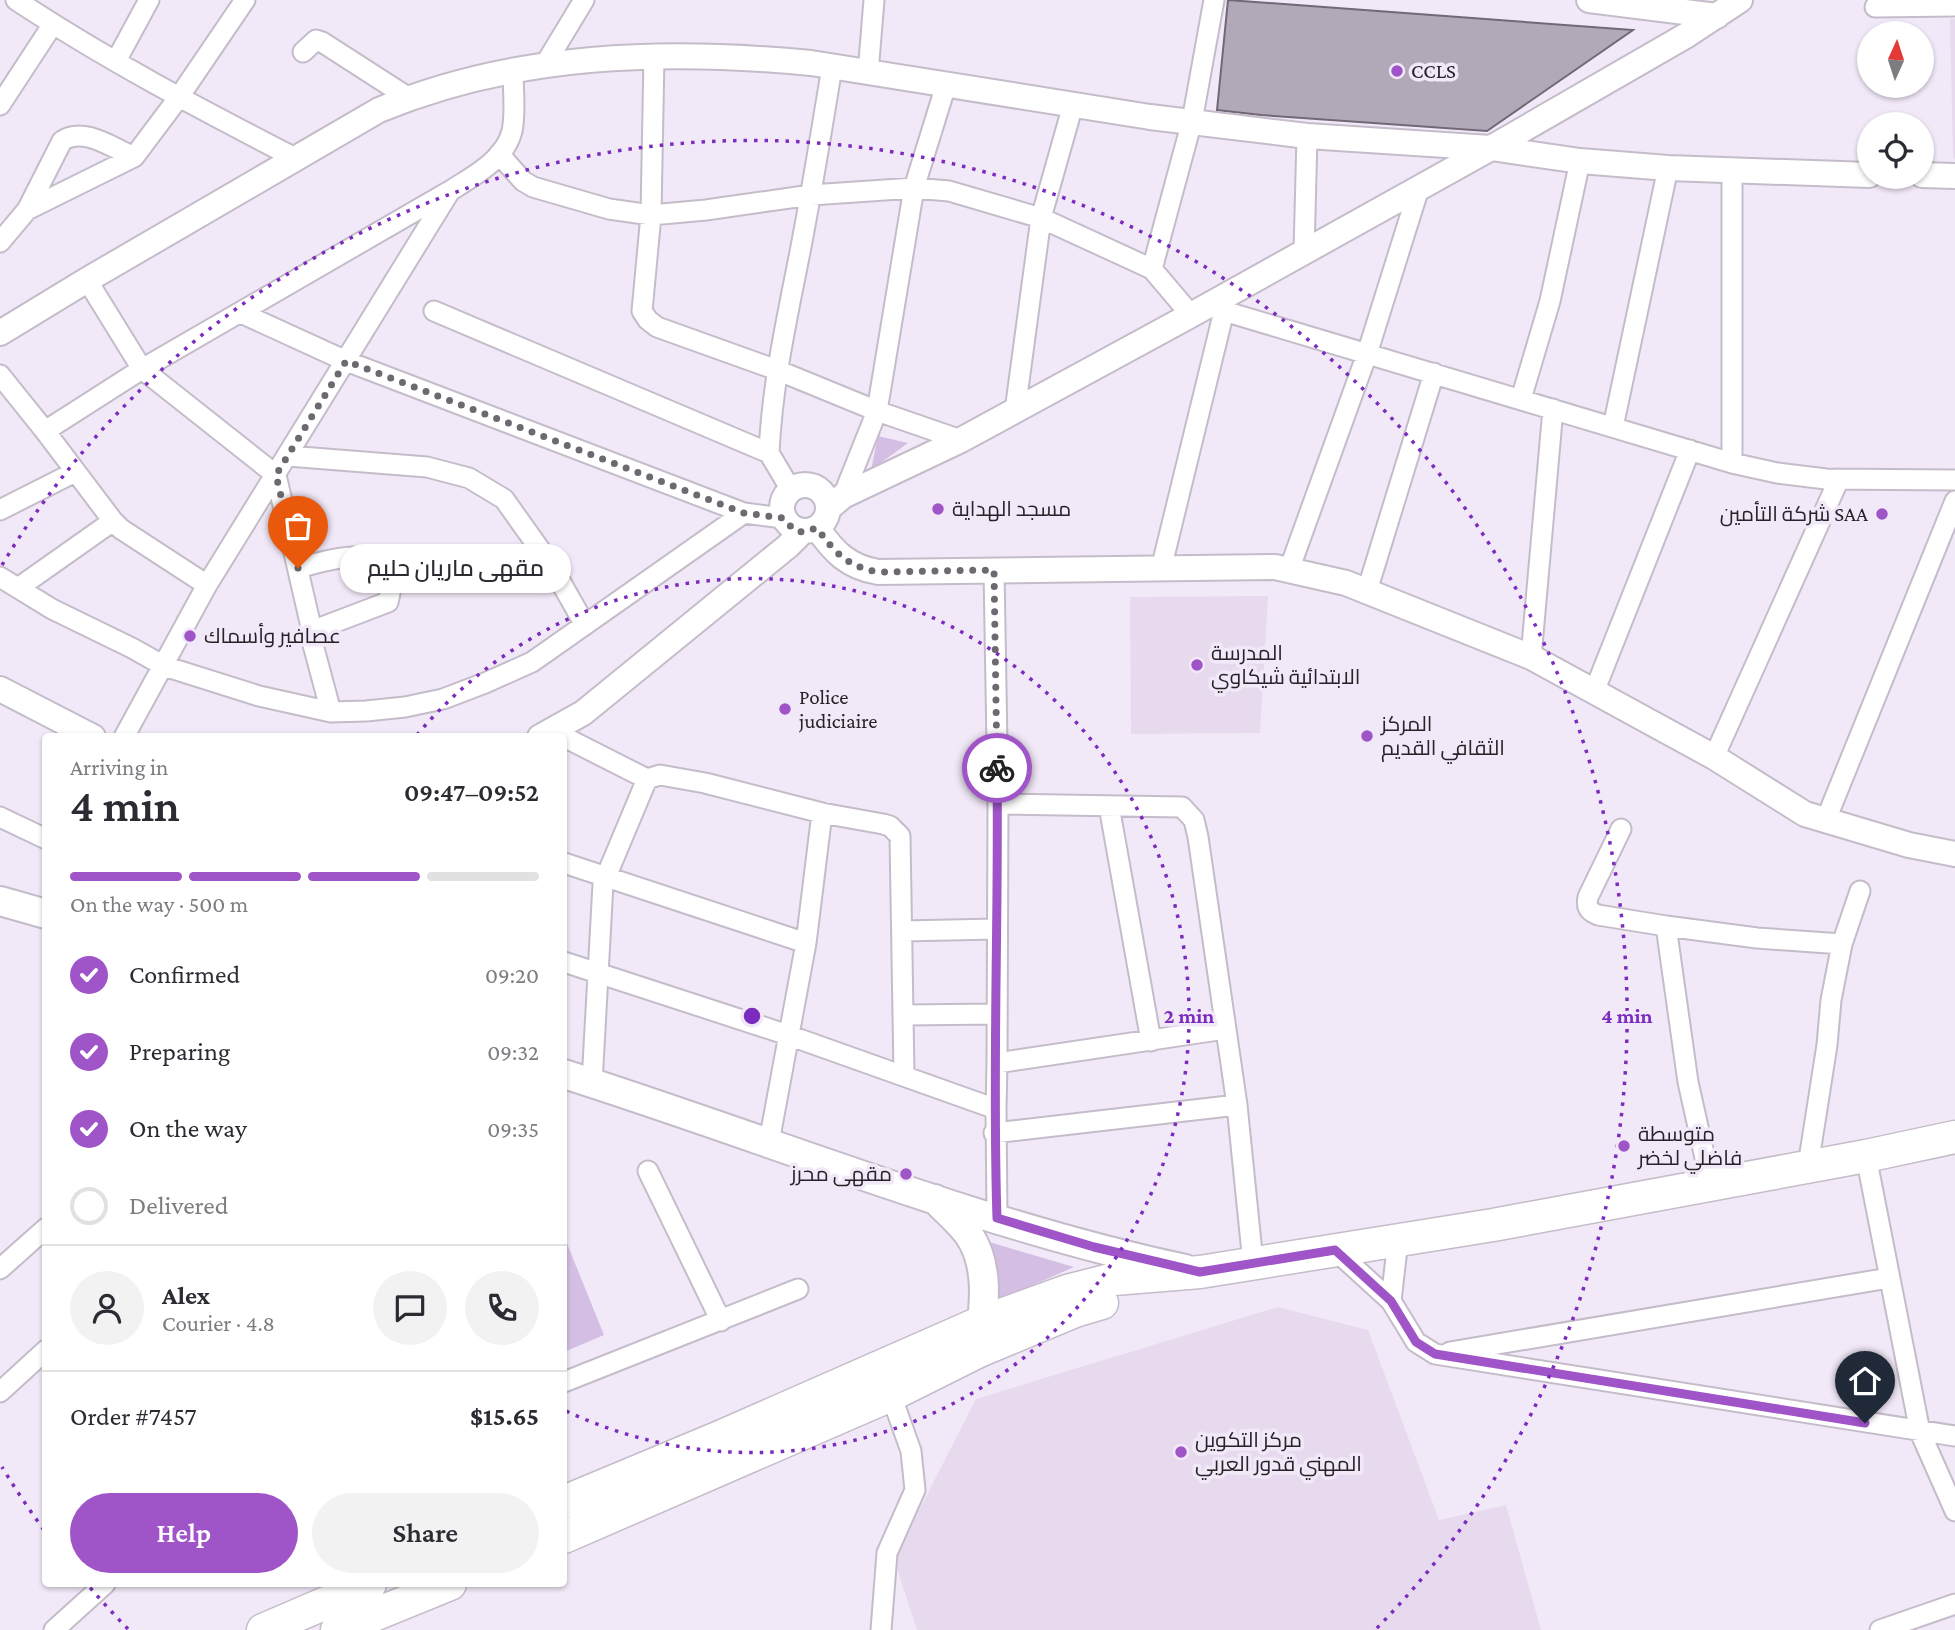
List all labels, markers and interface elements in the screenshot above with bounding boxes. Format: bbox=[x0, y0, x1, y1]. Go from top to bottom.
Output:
north arrow bbox=[1857, 21, 1934, 98]
map controls bbox=[1857, 21, 1934, 189]
place label: CCLS bbox=[1411, 59, 1456, 83]
marker: CCLS bbox=[1389, 63, 1405, 79]
button: locate bbox=[1857, 112, 1934, 189]
pin bbox=[268, 496, 328, 568]
place label: مسجد الهداية bbox=[952, 497, 1071, 522]
marker: مسجد الهداية bbox=[930, 501, 946, 517]
place label: شركة التأمين SAA bbox=[1720, 501, 1868, 527]
marker: شركة التأمين SAA bbox=[1874, 506, 1890, 522]
icon: bag bbox=[279, 507, 317, 545]
callout: مقهى ماريان حليم bbox=[340, 544, 571, 592]
text: مقهى ماريان حليم bbox=[367, 555, 544, 581]
place label: عصافير وأسماك bbox=[204, 623, 341, 648]
marker: عصافير وأسماك bbox=[182, 628, 198, 644]
place label: المدرسة الابتدائية شيكاوي bbox=[1211, 641, 1361, 693]
marker: المدرسة الابتدائية شيكاوي bbox=[1189, 657, 1205, 673]
place label: Police judiciaire bbox=[798, 685, 878, 733]
marker: Police judiciaire bbox=[777, 701, 793, 717]
place label: المركز الثقافي القديم bbox=[1380, 712, 1505, 764]
marker: المركز الثقافي القديم bbox=[1359, 728, 1375, 744]
courier bbox=[962, 733, 1032, 803]
icon: bike bbox=[978, 749, 1016, 787]
text: Arriving in bbox=[70, 754, 168, 780]
text: 09:47–09:52 bbox=[404, 778, 539, 807]
text: 4 min bbox=[70, 780, 180, 831]
text: On the way · 500 m bbox=[70, 891, 248, 917]
icon: check bbox=[70, 956, 108, 994]
text: Confirmed bbox=[129, 960, 240, 989]
text: 09:20 bbox=[485, 962, 539, 988]
centre of rings bbox=[740, 1004, 764, 1028]
text: 2 min bbox=[1164, 1004, 1214, 1028]
text: 4 min bbox=[1601, 1004, 1653, 1028]
icon: check bbox=[70, 1033, 108, 1071]
text: Preparing bbox=[129, 1037, 230, 1066]
text: 09:32 bbox=[487, 1039, 539, 1065]
icon: check bbox=[70, 1110, 108, 1148]
text: On the way bbox=[129, 1114, 247, 1143]
text: 09:35 bbox=[487, 1116, 539, 1142]
place label: متوسطة فاضلي لخضر bbox=[1637, 1122, 1742, 1174]
marker: متوسطة فاضلي لخضر bbox=[1616, 1138, 1632, 1154]
place label: مقهى محرز bbox=[790, 1162, 892, 1187]
marker: مقهى محرز bbox=[898, 1166, 914, 1182]
text: Delivered bbox=[129, 1191, 228, 1220]
button: person bbox=[70, 1271, 144, 1345]
button: chat bbox=[373, 1271, 447, 1345]
button: phone bbox=[465, 1271, 539, 1345]
text: Alex bbox=[162, 1281, 210, 1310]
text: Courier · 4.8 bbox=[162, 1310, 275, 1336]
pin bbox=[1835, 1351, 1895, 1423]
icon: home bbox=[1846, 1362, 1884, 1400]
text: Order #7457 bbox=[70, 1402, 196, 1431]
text: $15.65 bbox=[470, 1402, 539, 1431]
place label: مركز التكوين المهني قدور العربي bbox=[1195, 1428, 1362, 1480]
marker: مركز التكوين المهني قدور العربي bbox=[1173, 1444, 1189, 1460]
button: Help bbox=[70, 1493, 298, 1573]
button: Share bbox=[312, 1493, 539, 1573]

